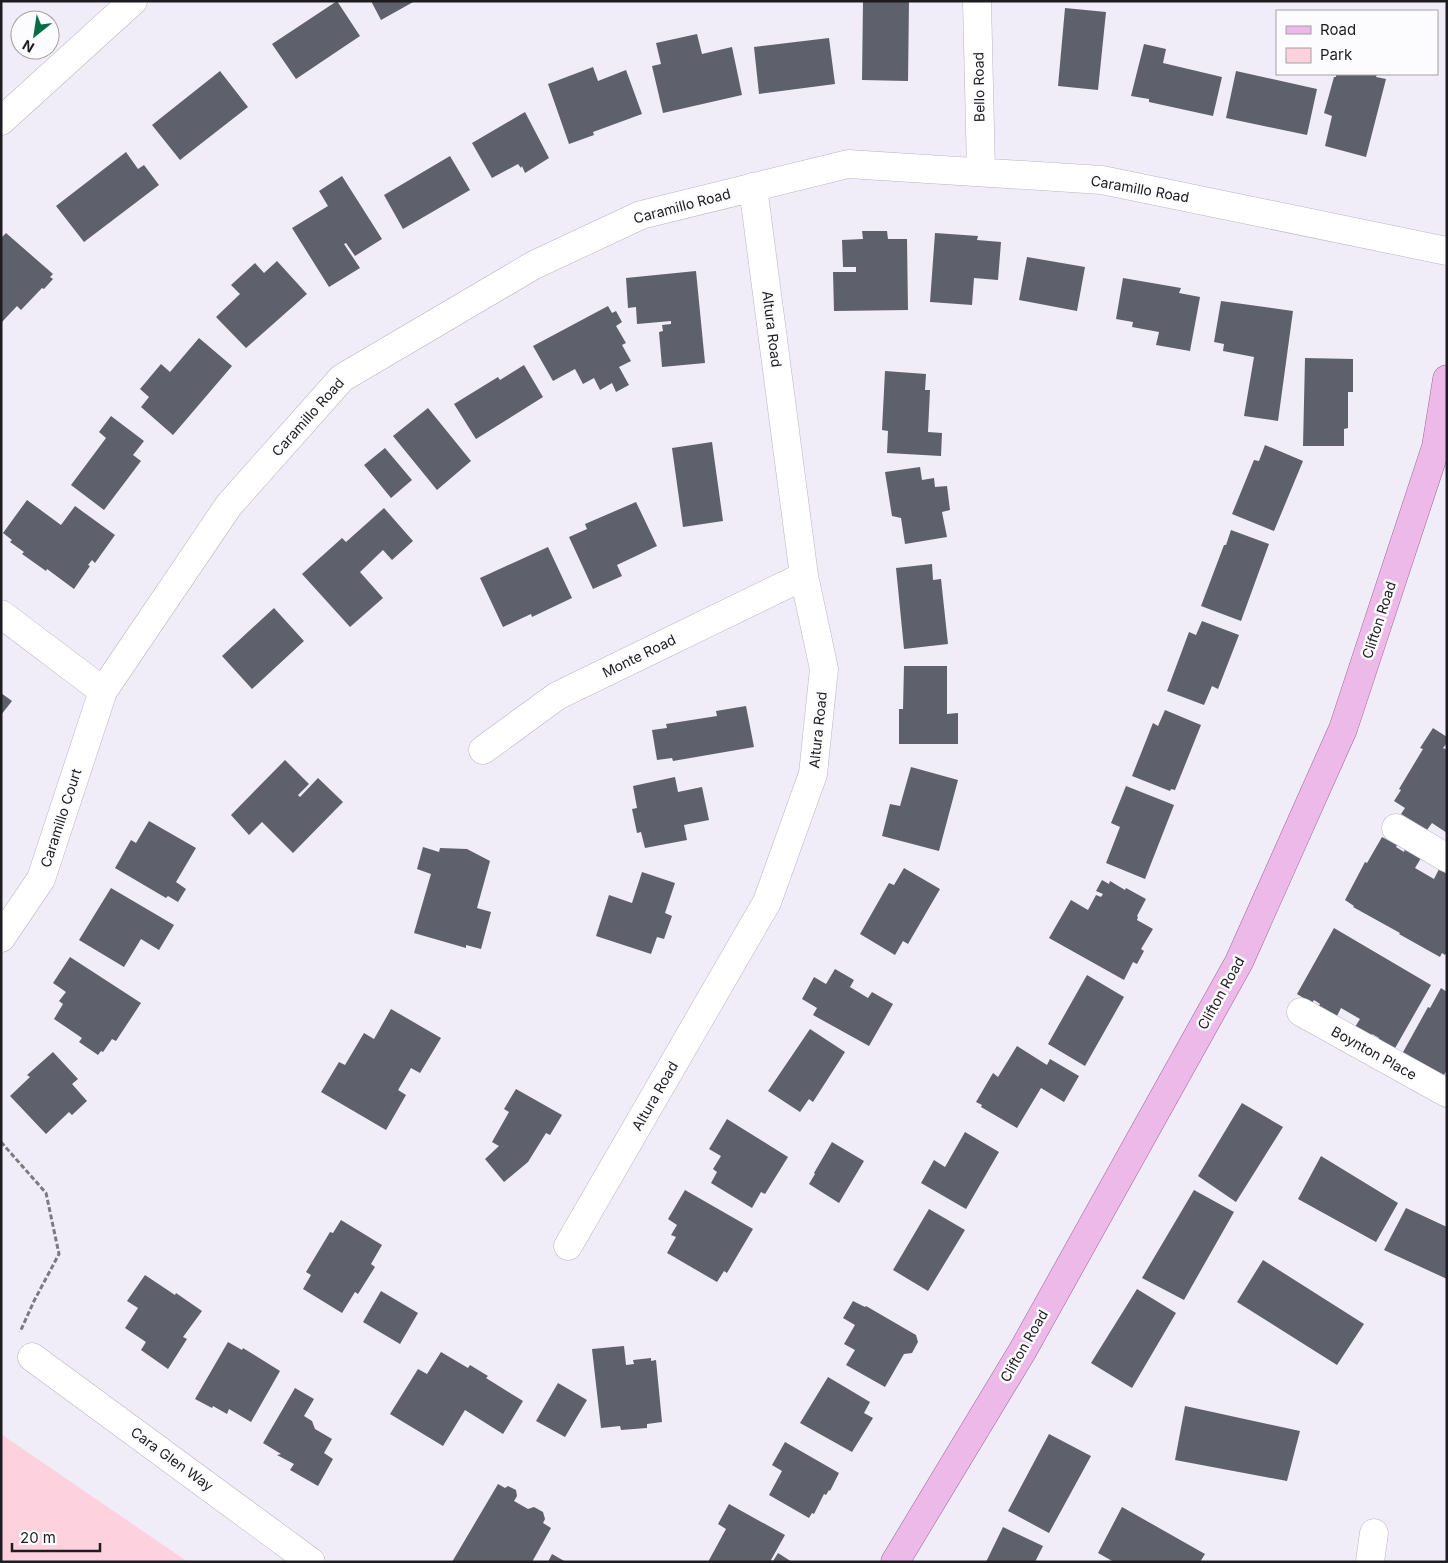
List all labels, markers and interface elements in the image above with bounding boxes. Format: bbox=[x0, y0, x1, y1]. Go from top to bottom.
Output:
north arrow bbox=[10, 10, 60, 60]
legend bbox=[1276, 10, 1438, 75]
text: Road bbox=[1320, 20, 1356, 39]
text: N bbox=[19, 37, 37, 57]
text: Park bbox=[1320, 45, 1353, 64]
street label: Bello Road bbox=[969, 52, 988, 122]
street label: Caramillo Road bbox=[1089, 171, 1191, 206]
street label: Caramillo Road bbox=[631, 184, 732, 227]
street label: Altura Road bbox=[759, 290, 786, 368]
street label: Caramillo Road bbox=[268, 374, 347, 459]
street label: Clifton Road bbox=[1358, 579, 1399, 661]
street label: Monte Road bbox=[599, 630, 678, 681]
street label: Altura Road bbox=[805, 691, 830, 769]
street label: Caramillo Court bbox=[37, 766, 85, 869]
street label: Clifton Road bbox=[1194, 953, 1248, 1032]
street label: Boynton Place bbox=[1329, 1022, 1420, 1083]
street label: Altura Road bbox=[628, 1058, 681, 1133]
street label: Clifton Road bbox=[996, 1307, 1051, 1385]
street label: Cara Glen Way bbox=[128, 1423, 217, 1494]
scale bar bbox=[12, 1520, 100, 1552]
text: 20 m bbox=[20, 1528, 56, 1547]

